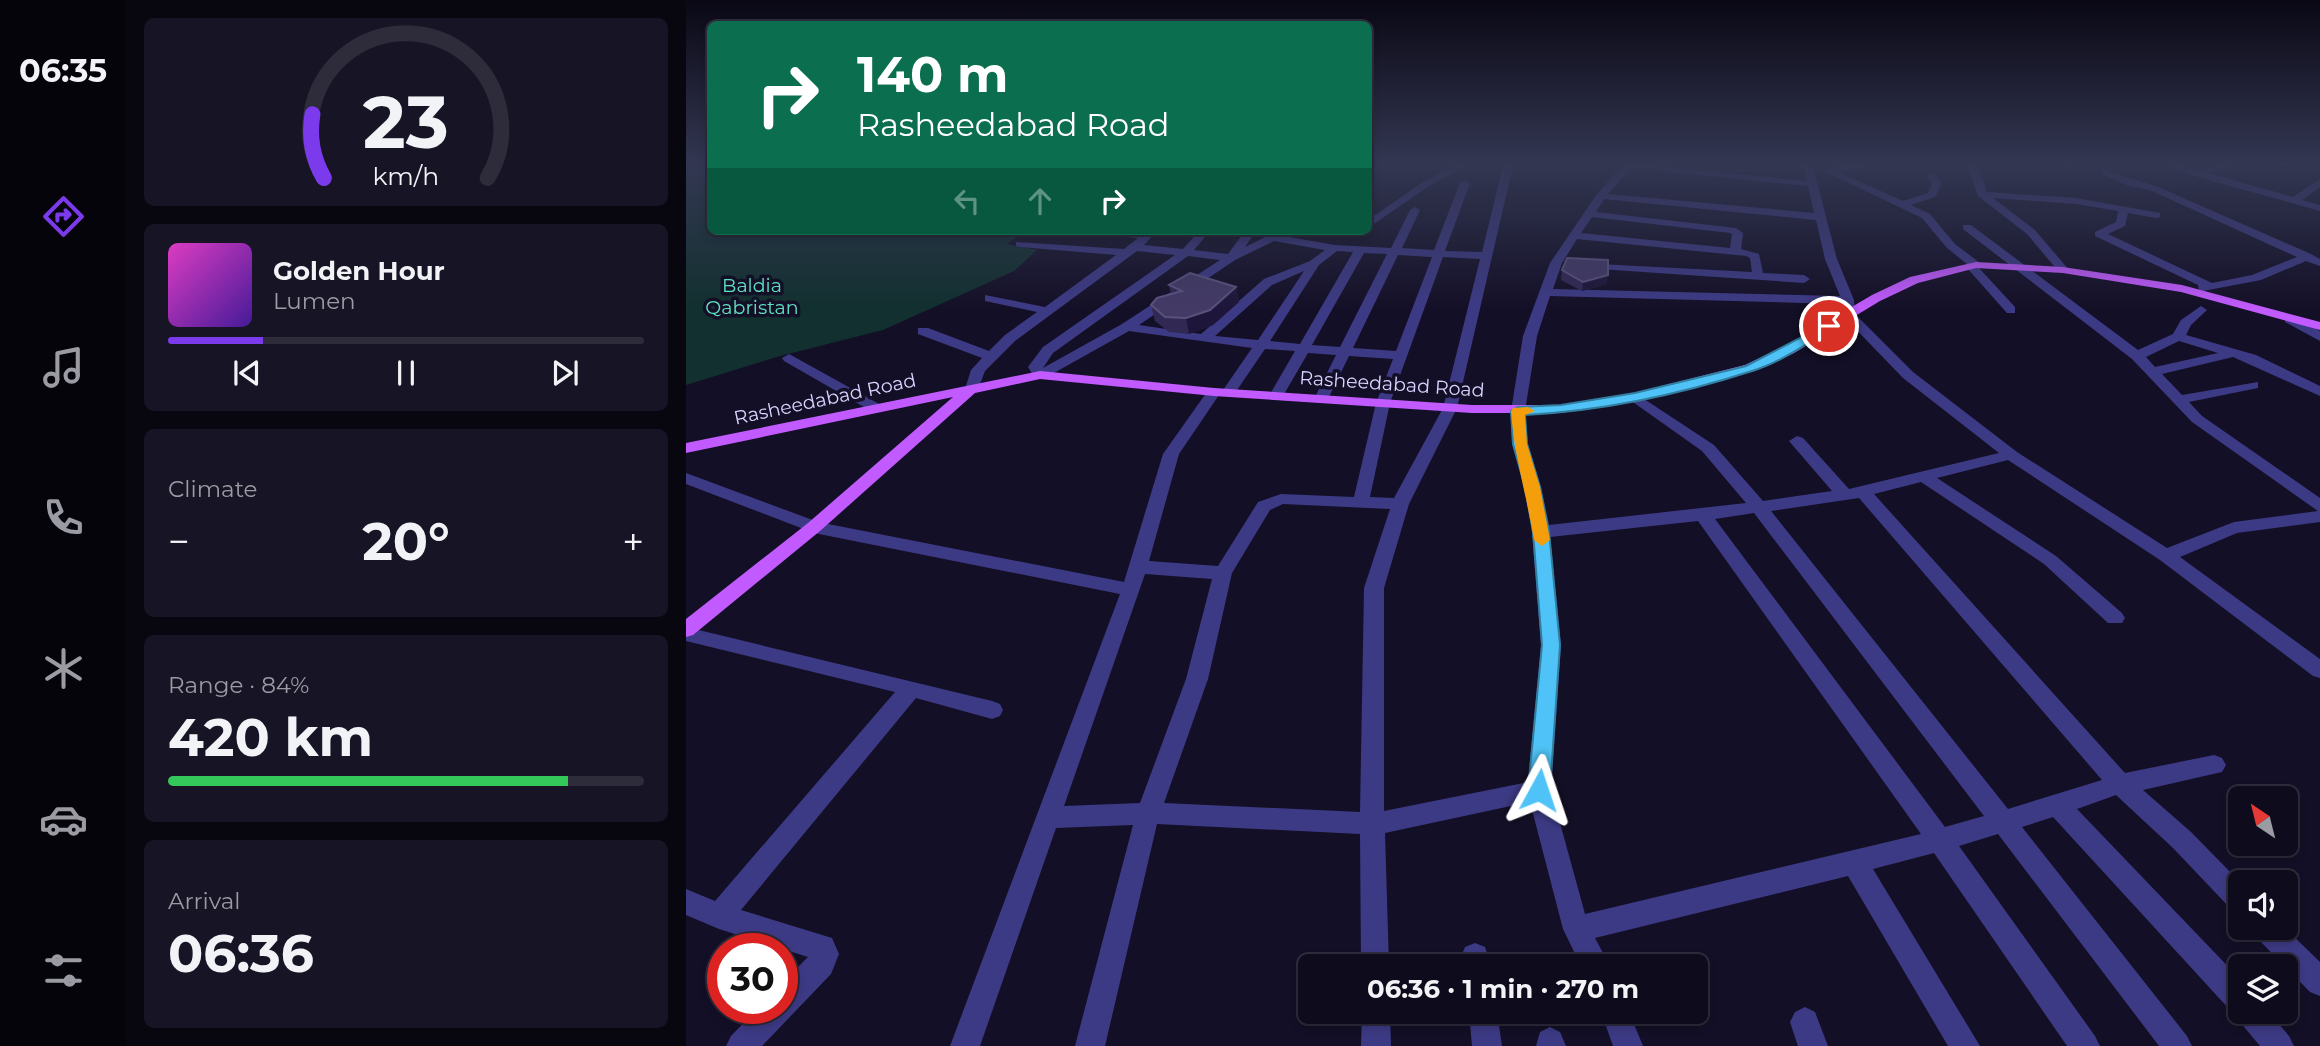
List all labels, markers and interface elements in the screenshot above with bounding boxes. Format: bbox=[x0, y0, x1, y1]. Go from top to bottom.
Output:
text: 140 m bbox=[857, 45, 1009, 104]
icon: right bbox=[742, 49, 833, 140]
text: 06:35 bbox=[19, 51, 107, 90]
text: 23 bbox=[363, 78, 449, 166]
text: Rasheedabad Road bbox=[857, 105, 1170, 144]
text: km/h bbox=[373, 161, 439, 191]
icon: left bbox=[948, 182, 986, 220]
icon: ahead bbox=[1021, 182, 1059, 220]
icon: right bbox=[1094, 182, 1132, 220]
icon: directions bbox=[39, 192, 88, 241]
text: Golden Hour bbox=[273, 255, 445, 287]
park label: Baldia Qabristan bbox=[705, 274, 799, 319]
text: Lumen bbox=[273, 287, 356, 315]
pin bbox=[1799, 296, 1859, 356]
icon: arrive bbox=[1810, 307, 1848, 345]
icon: music bbox=[39, 343, 88, 392]
icon: previous bbox=[228, 354, 266, 392]
icon: pause bbox=[387, 354, 425, 392]
icon: next bbox=[546, 354, 584, 392]
street label: Rasheedabad Road bbox=[1299, 366, 1485, 402]
street label: Rasheedabad Road bbox=[732, 368, 918, 430]
text: Climate bbox=[168, 475, 257, 503]
icon: phone bbox=[39, 493, 88, 542]
text: 20° bbox=[362, 510, 450, 573]
text: − bbox=[168, 518, 190, 565]
text: + bbox=[622, 518, 644, 565]
icon: climate bbox=[39, 644, 88, 693]
text: Range · 84% bbox=[168, 671, 309, 699]
text: 420 km bbox=[168, 706, 373, 769]
position arrow bbox=[1502, 753, 1576, 827]
north arrow bbox=[2228, 786, 2298, 856]
map controls bbox=[2228, 786, 2298, 1024]
icon: car bbox=[39, 795, 88, 844]
button: sound bbox=[2228, 870, 2298, 940]
text: Arrival bbox=[168, 887, 241, 915]
text: 06:36 bbox=[168, 922, 314, 985]
speed limit sign: 30 bbox=[707, 933, 798, 1024]
icon: filters bbox=[39, 946, 88, 995]
button: layers bbox=[2228, 954, 2298, 1024]
text: 06:36 · 1 min · 270 m bbox=[1367, 973, 1639, 1005]

